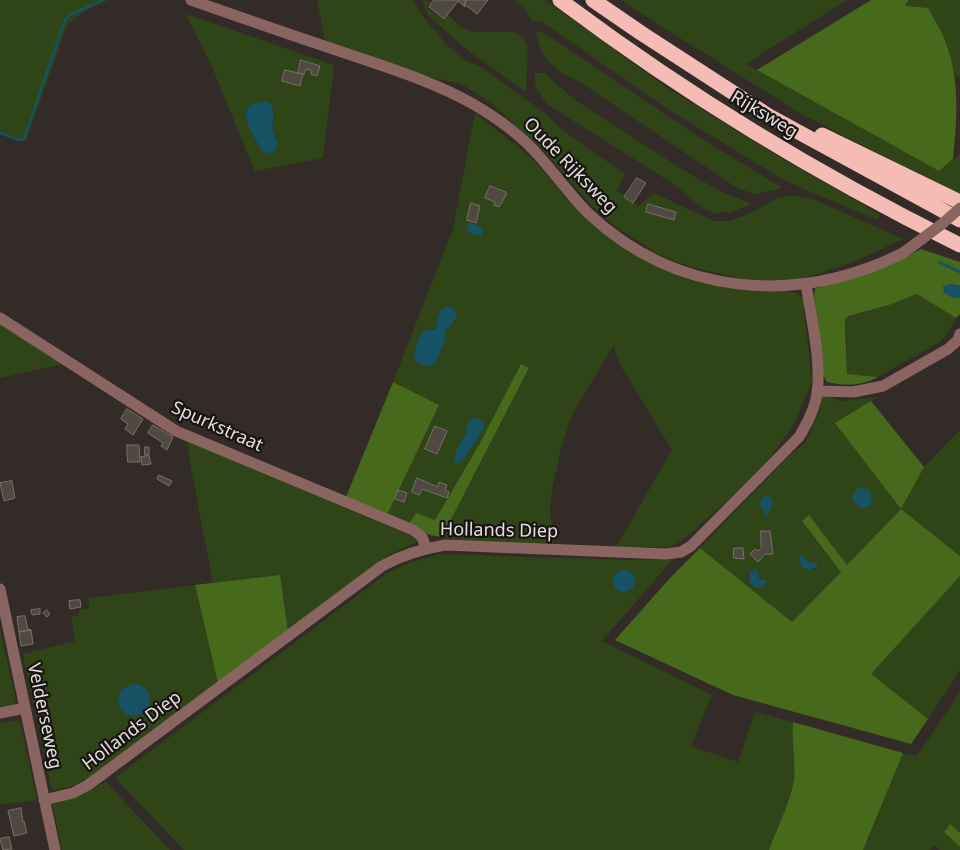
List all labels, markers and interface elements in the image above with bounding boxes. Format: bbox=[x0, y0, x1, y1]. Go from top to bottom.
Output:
street label: Rijksweg bbox=[727, 87, 801, 143]
street label: Oude Rijksweg bbox=[519, 113, 621, 219]
street label: Spurkstraat bbox=[168, 397, 266, 457]
street label: Hollands Diep bbox=[440, 519, 558, 543]
street label: Velderseweg bbox=[22, 661, 66, 771]
street label: Hollands Diep bbox=[78, 687, 186, 775]

